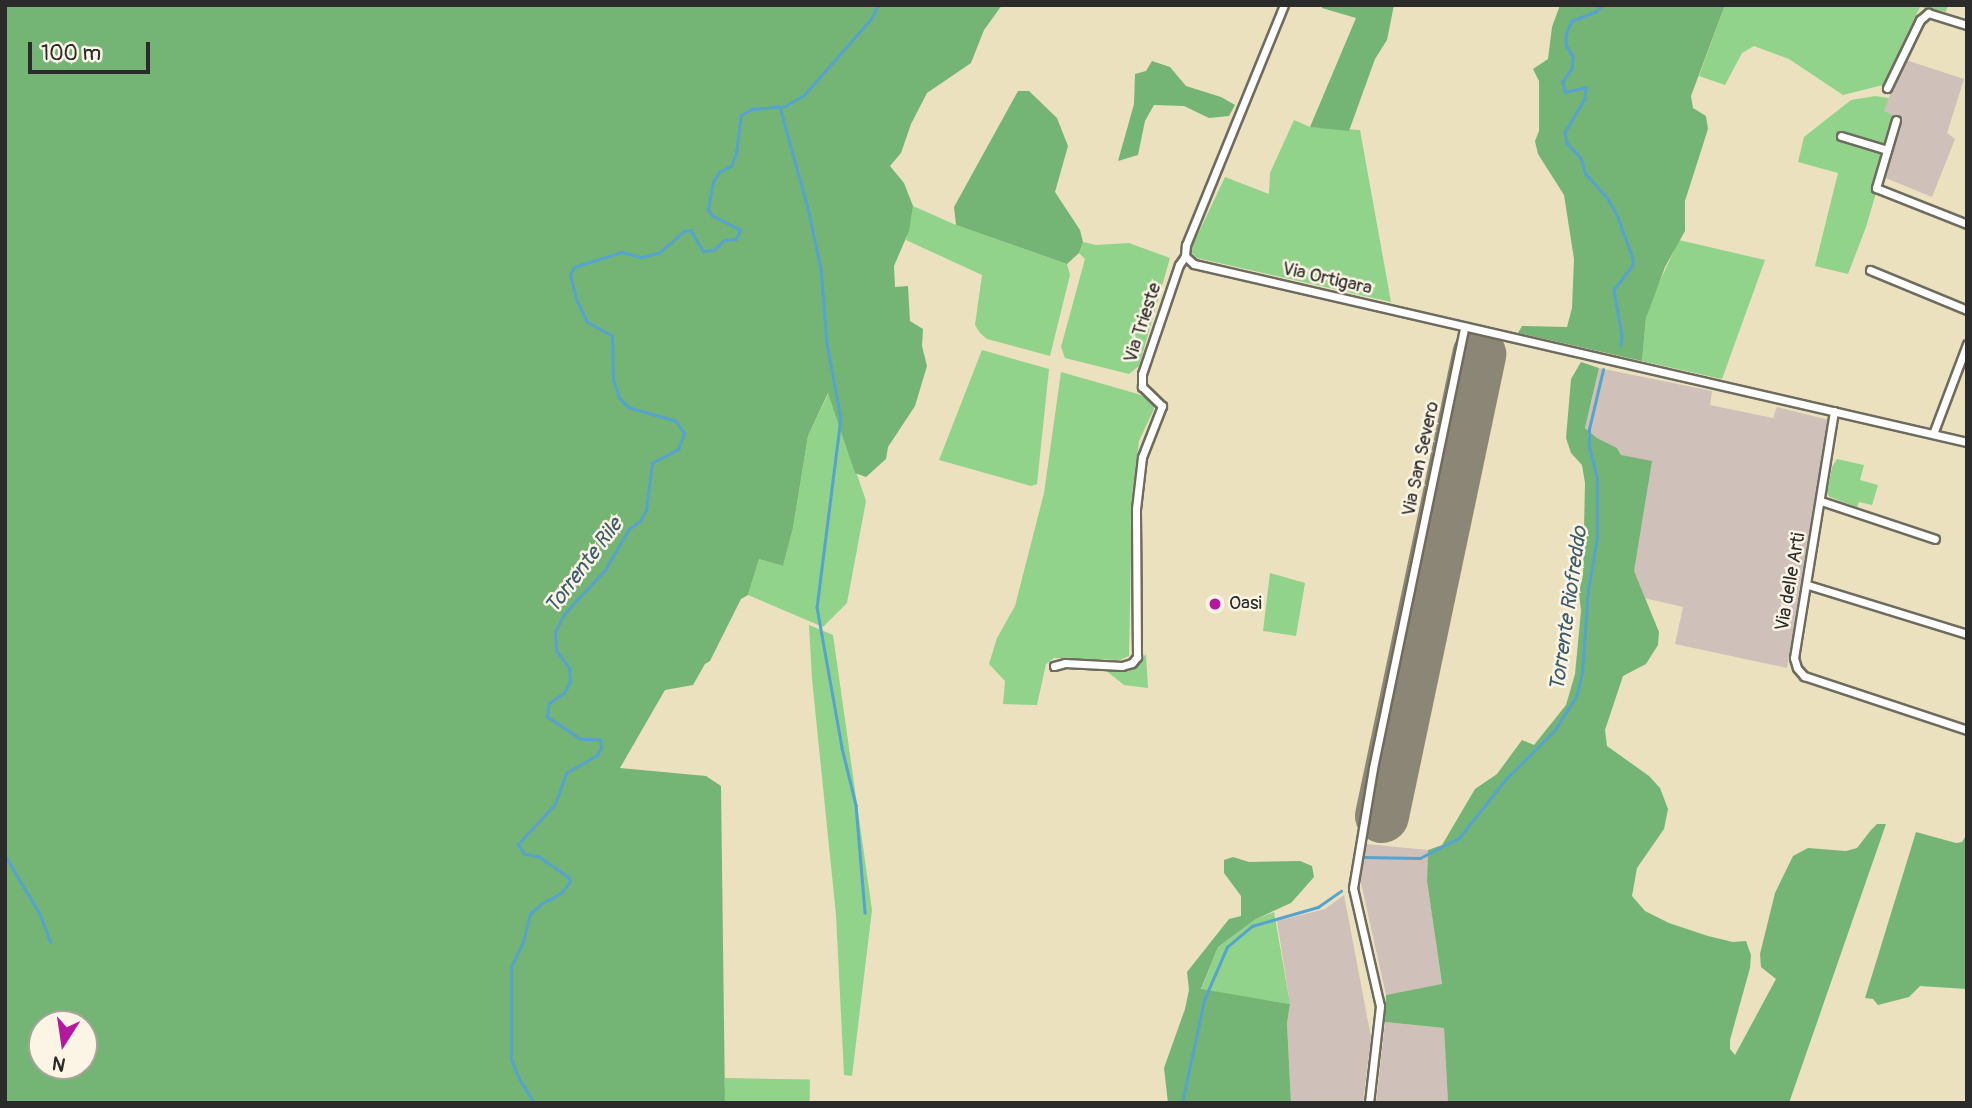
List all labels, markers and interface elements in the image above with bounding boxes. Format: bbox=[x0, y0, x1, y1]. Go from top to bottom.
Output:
scale bar bbox=[32, 28, 154, 72]
text: 100 m bbox=[41, 40, 101, 67]
street label: Via Ortigara bbox=[1280, 258, 1374, 300]
street label: Via Trieste bbox=[1119, 280, 1167, 366]
street label: Via San Severo bbox=[1398, 399, 1444, 519]
water label: Torrente Rile bbox=[540, 513, 628, 619]
water label: Torrente Riofreddo bbox=[1545, 525, 1593, 693]
street label: Via delle Arti bbox=[1771, 531, 1811, 633]
place label: Oasi bbox=[1229, 593, 1262, 615]
marker: Oasi bbox=[1207, 596, 1223, 612]
north arrow bbox=[28, 1010, 98, 1080]
text: N bbox=[50, 1051, 68, 1077]

